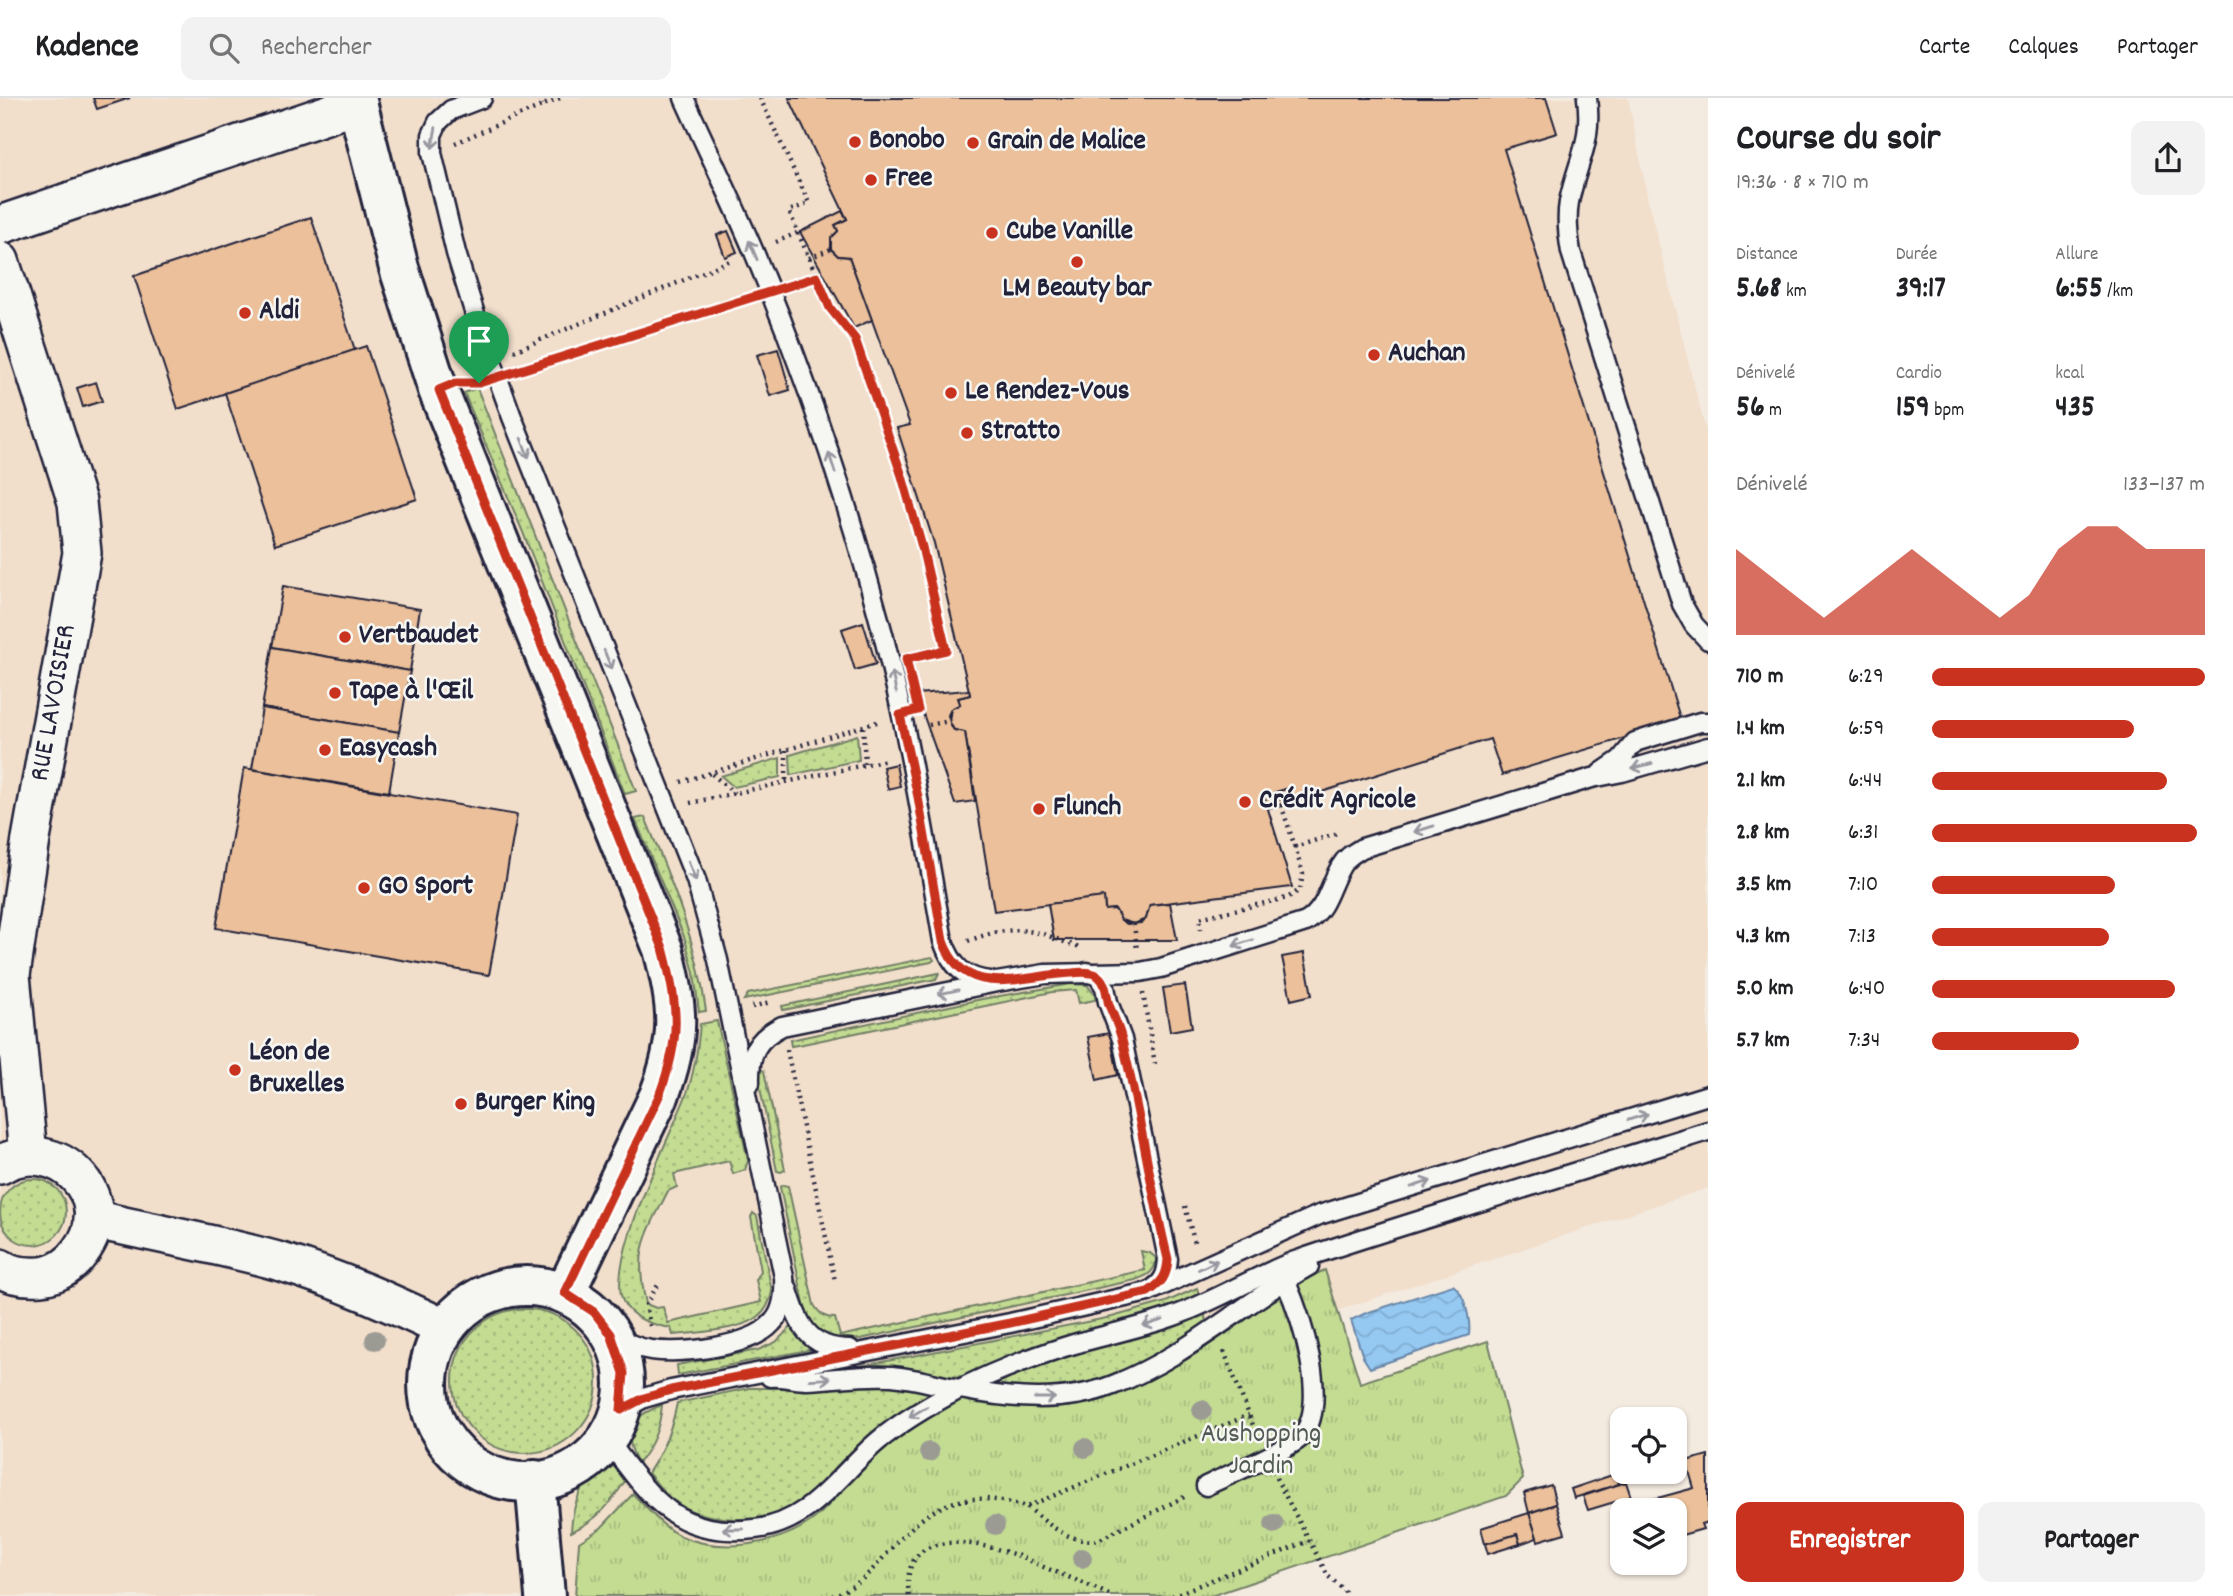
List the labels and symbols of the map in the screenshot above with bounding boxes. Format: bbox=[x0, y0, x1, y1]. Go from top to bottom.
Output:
place label: Bonobo bbox=[869, 122, 945, 162]
place label: Grain de Malice bbox=[987, 123, 1146, 163]
one-way arrow bbox=[427, 126, 440, 148]
marker: Bonobo bbox=[847, 134, 863, 150]
marker: Grain de Malice bbox=[965, 135, 981, 151]
place label: Free bbox=[885, 160, 933, 200]
marker: Free bbox=[863, 172, 879, 188]
place label: Cube Vanille bbox=[1006, 213, 1133, 253]
marker: Cube Vanille bbox=[984, 225, 1000, 241]
one-way arrow bbox=[746, 240, 759, 261]
marker: LM Beauty bar bbox=[1069, 254, 1085, 270]
place label: LM Beauty bar bbox=[1003, 270, 1152, 310]
place label: Aldi bbox=[259, 293, 299, 333]
marker: Aldi bbox=[237, 305, 253, 321]
pin bbox=[449, 311, 509, 383]
place label: Auchan bbox=[1388, 335, 1466, 375]
marker: Auchan bbox=[1366, 347, 1382, 363]
place label: Le Rendez-Vous bbox=[965, 373, 1130, 413]
marker: Le Rendez-Vous bbox=[943, 385, 959, 401]
place label: Stratto bbox=[981, 413, 1060, 453]
marker: Stratto bbox=[959, 425, 975, 441]
one-way arrow bbox=[519, 437, 532, 458]
one-way arrow bbox=[825, 453, 837, 475]
place label: Vertbaudet bbox=[359, 617, 479, 657]
street label: RUE LAVOISIER bbox=[22, 621, 88, 785]
marker: Vertbaudet bbox=[337, 629, 353, 645]
one-way arrow bbox=[603, 648, 616, 670]
one-way arrow bbox=[886, 671, 900, 694]
place label: Tape à l'Œil bbox=[349, 673, 474, 713]
marker: Tape à l'Œil bbox=[327, 685, 343, 701]
place label: Easycash bbox=[339, 730, 437, 770]
marker: Easycash bbox=[317, 742, 333, 758]
one-way arrow bbox=[1632, 760, 1654, 773]
place label: Crédit Agricole bbox=[1259, 782, 1416, 822]
place label: Flunch bbox=[1053, 789, 1121, 829]
marker: Crédit Agricole bbox=[1237, 794, 1253, 810]
marker: Flunch bbox=[1031, 801, 1047, 817]
one-way arrow bbox=[1413, 824, 1435, 837]
one-way arrow bbox=[686, 860, 699, 881]
place label: GO Sport bbox=[378, 868, 474, 908]
marker: GO Sport bbox=[356, 880, 372, 896]
one-way arrow bbox=[1232, 938, 1254, 951]
one-way arrow bbox=[937, 986, 960, 999]
place label: Léon de Bruxelles bbox=[249, 1034, 345, 1106]
marker: Léon de Bruxelles bbox=[227, 1062, 243, 1078]
place label: Burger King bbox=[475, 1084, 595, 1124]
marker: Burger King bbox=[453, 1096, 469, 1112]
one-way arrow bbox=[1627, 1110, 1649, 1123]
one-way arrow bbox=[1409, 1177, 1431, 1190]
one-way arrow bbox=[1197, 1257, 1218, 1271]
one-way arrow bbox=[1142, 1317, 1164, 1330]
one-way arrow bbox=[808, 1373, 831, 1386]
one-way arrow bbox=[1034, 1391, 1057, 1405]
one-way arrow bbox=[909, 1405, 929, 1419]
park label: Aushopping Jardin bbox=[1201, 1416, 1321, 1488]
one-way arrow bbox=[721, 1522, 744, 1536]

